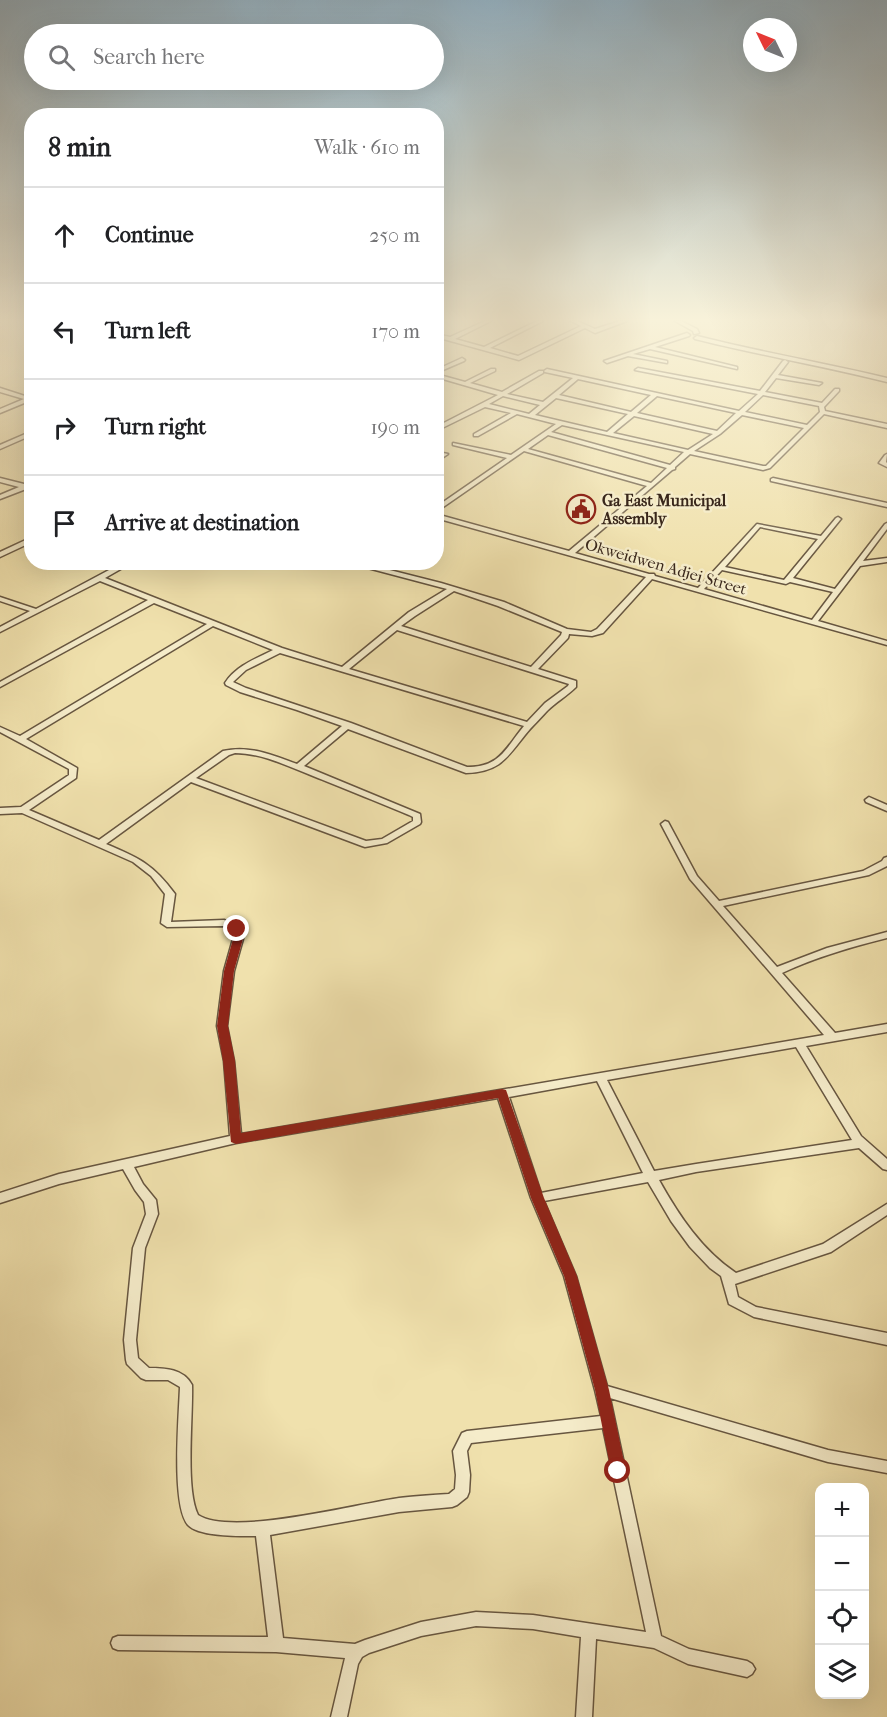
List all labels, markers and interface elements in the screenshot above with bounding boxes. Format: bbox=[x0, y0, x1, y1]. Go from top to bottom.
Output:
north arrow bbox=[743, 18, 797, 72]
search box bbox=[24, 24, 444, 90]
icon: search bbox=[45, 41, 78, 74]
text: Search here bbox=[93, 44, 205, 70]
text: 8 min bbox=[48, 132, 111, 163]
text: Walk · 610 m bbox=[314, 136, 420, 159]
icon: ahead bbox=[48, 219, 81, 252]
text: Continue bbox=[105, 222, 194, 248]
text: 250 m bbox=[369, 224, 420, 247]
icon: left bbox=[48, 315, 81, 348]
text: Turn left bbox=[105, 318, 191, 344]
text: 170 m bbox=[371, 320, 420, 343]
icon: right bbox=[48, 411, 81, 444]
text: Turn right bbox=[105, 414, 206, 440]
text: 190 m bbox=[370, 416, 420, 439]
place label: Ga East Municipal Assembly bbox=[601, 491, 727, 529]
public building icon: Ga East Municipal Assembly bbox=[565, 493, 597, 525]
icon: arrive bbox=[48, 507, 81, 540]
text: Arrive at destination bbox=[105, 510, 299, 536]
street label: Okweidwen Adjei Street bbox=[583, 534, 749, 599]
route end bbox=[223, 915, 249, 941]
route start bbox=[604, 1457, 630, 1483]
map controls bbox=[815, 1483, 869, 1699]
button: + bbox=[815, 1483, 869, 1537]
button: − bbox=[815, 1537, 869, 1591]
button: locate bbox=[815, 1591, 869, 1645]
button: layers bbox=[815, 1645, 869, 1699]

